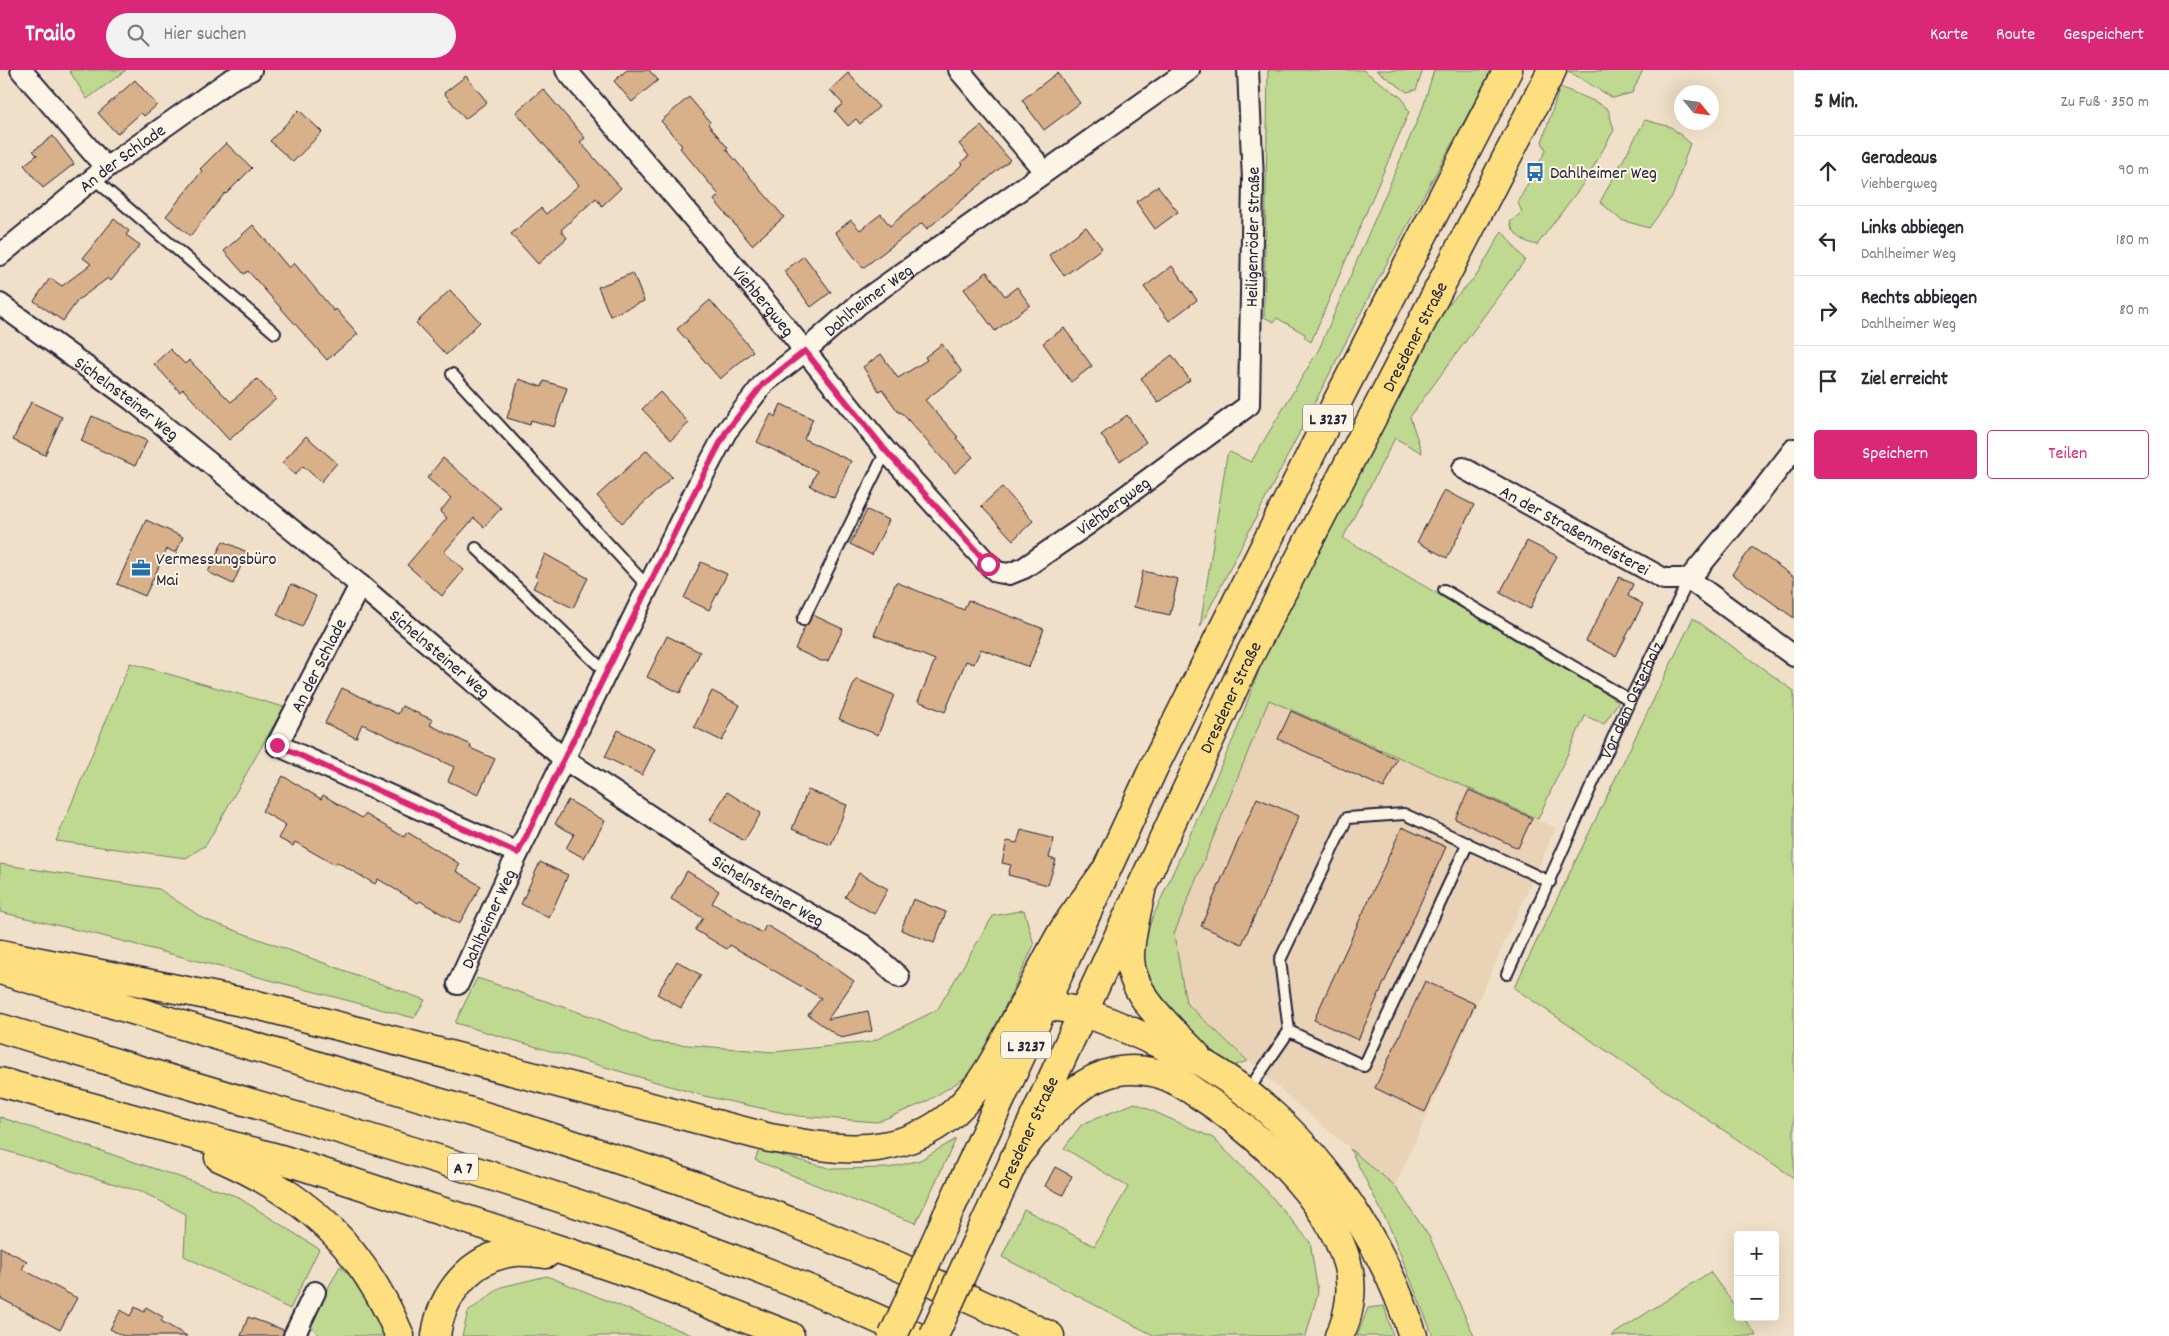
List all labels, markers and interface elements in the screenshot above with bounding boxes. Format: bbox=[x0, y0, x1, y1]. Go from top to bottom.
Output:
search box bbox=[106, 13, 456, 58]
text: Trailo bbox=[25, 18, 76, 52]
icon: search bbox=[124, 21, 152, 49]
text: Hier suchen bbox=[164, 22, 246, 49]
text: Karte bbox=[1930, 23, 1968, 48]
text: Route bbox=[1996, 23, 2035, 48]
text: Gespeichert bbox=[2063, 23, 2144, 48]
north arrow bbox=[1674, 85, 1719, 130]
text: 5 Min. bbox=[1814, 88, 1858, 118]
text: Zu Fuß · 350 m bbox=[2061, 91, 2149, 114]
street label: An der Schlade bbox=[75, 119, 172, 200]
text: Geradeaus bbox=[1861, 146, 1937, 173]
icon: ahead bbox=[1814, 157, 1842, 185]
text: 90 m bbox=[2118, 159, 2149, 182]
bus stop icon: Dahlheimer Weg bbox=[1524, 161, 1546, 183]
place label: Dahlheimer Weg bbox=[1550, 162, 1657, 187]
street label: Heiligenröder Straße bbox=[1241, 166, 1268, 307]
text: Viehbergweg bbox=[1861, 173, 1937, 196]
text: Links abbiegen bbox=[1861, 216, 1964, 243]
icon: left bbox=[1814, 227, 1842, 255]
text: 180 m bbox=[2116, 229, 2149, 252]
text: Dahlheimer Weg bbox=[1861, 243, 1956, 266]
street label: Dahlheimer Weg bbox=[819, 259, 919, 344]
street label: Viehbergweg bbox=[725, 262, 799, 343]
street label: Dresdener Straße bbox=[1378, 278, 1455, 397]
text: Rechts abbiegen bbox=[1861, 286, 1977, 313]
icon: right bbox=[1814, 297, 1842, 325]
text: 80 m bbox=[2119, 299, 2149, 322]
text: Dahlheimer Weg bbox=[1861, 313, 1956, 336]
street label: Sichelnsteiner Weg bbox=[68, 352, 183, 448]
icon: arrive bbox=[1814, 367, 1842, 395]
text: Ziel erreicht bbox=[1861, 367, 1948, 394]
road number: L 3237 bbox=[1303, 404, 1353, 432]
button: Speichern bbox=[1814, 430, 1977, 479]
button: Teilen bbox=[1987, 430, 2149, 479]
street label: Viehbergweg bbox=[1073, 472, 1157, 543]
street label: An der Straßenmeisterei bbox=[1494, 481, 1653, 584]
place label: Vermessungsbüro Mai bbox=[156, 548, 276, 594]
route start bbox=[977, 553, 1000, 576]
office icon: Vermessungsbüro Mai bbox=[130, 557, 152, 579]
street label: Sichelnsteiner Weg bbox=[382, 605, 495, 706]
street label: An der Schlade bbox=[286, 615, 355, 717]
street label: Dresdener Straße bbox=[1195, 638, 1269, 758]
street label: Vor dem Osterholz bbox=[1595, 638, 1672, 763]
route end bbox=[266, 734, 289, 757]
street label: Sichelnsteiner Weg bbox=[706, 850, 828, 935]
street label: Dahlheimer Weg bbox=[457, 866, 524, 973]
road number: L 3237 bbox=[1001, 1032, 1051, 1058]
street label: Dresdener Straße bbox=[993, 1073, 1067, 1194]
road number: A 7 bbox=[448, 1154, 478, 1180]
map controls bbox=[1734, 1231, 1779, 1321]
button: + bbox=[1734, 1231, 1779, 1276]
button: − bbox=[1734, 1276, 1779, 1321]

